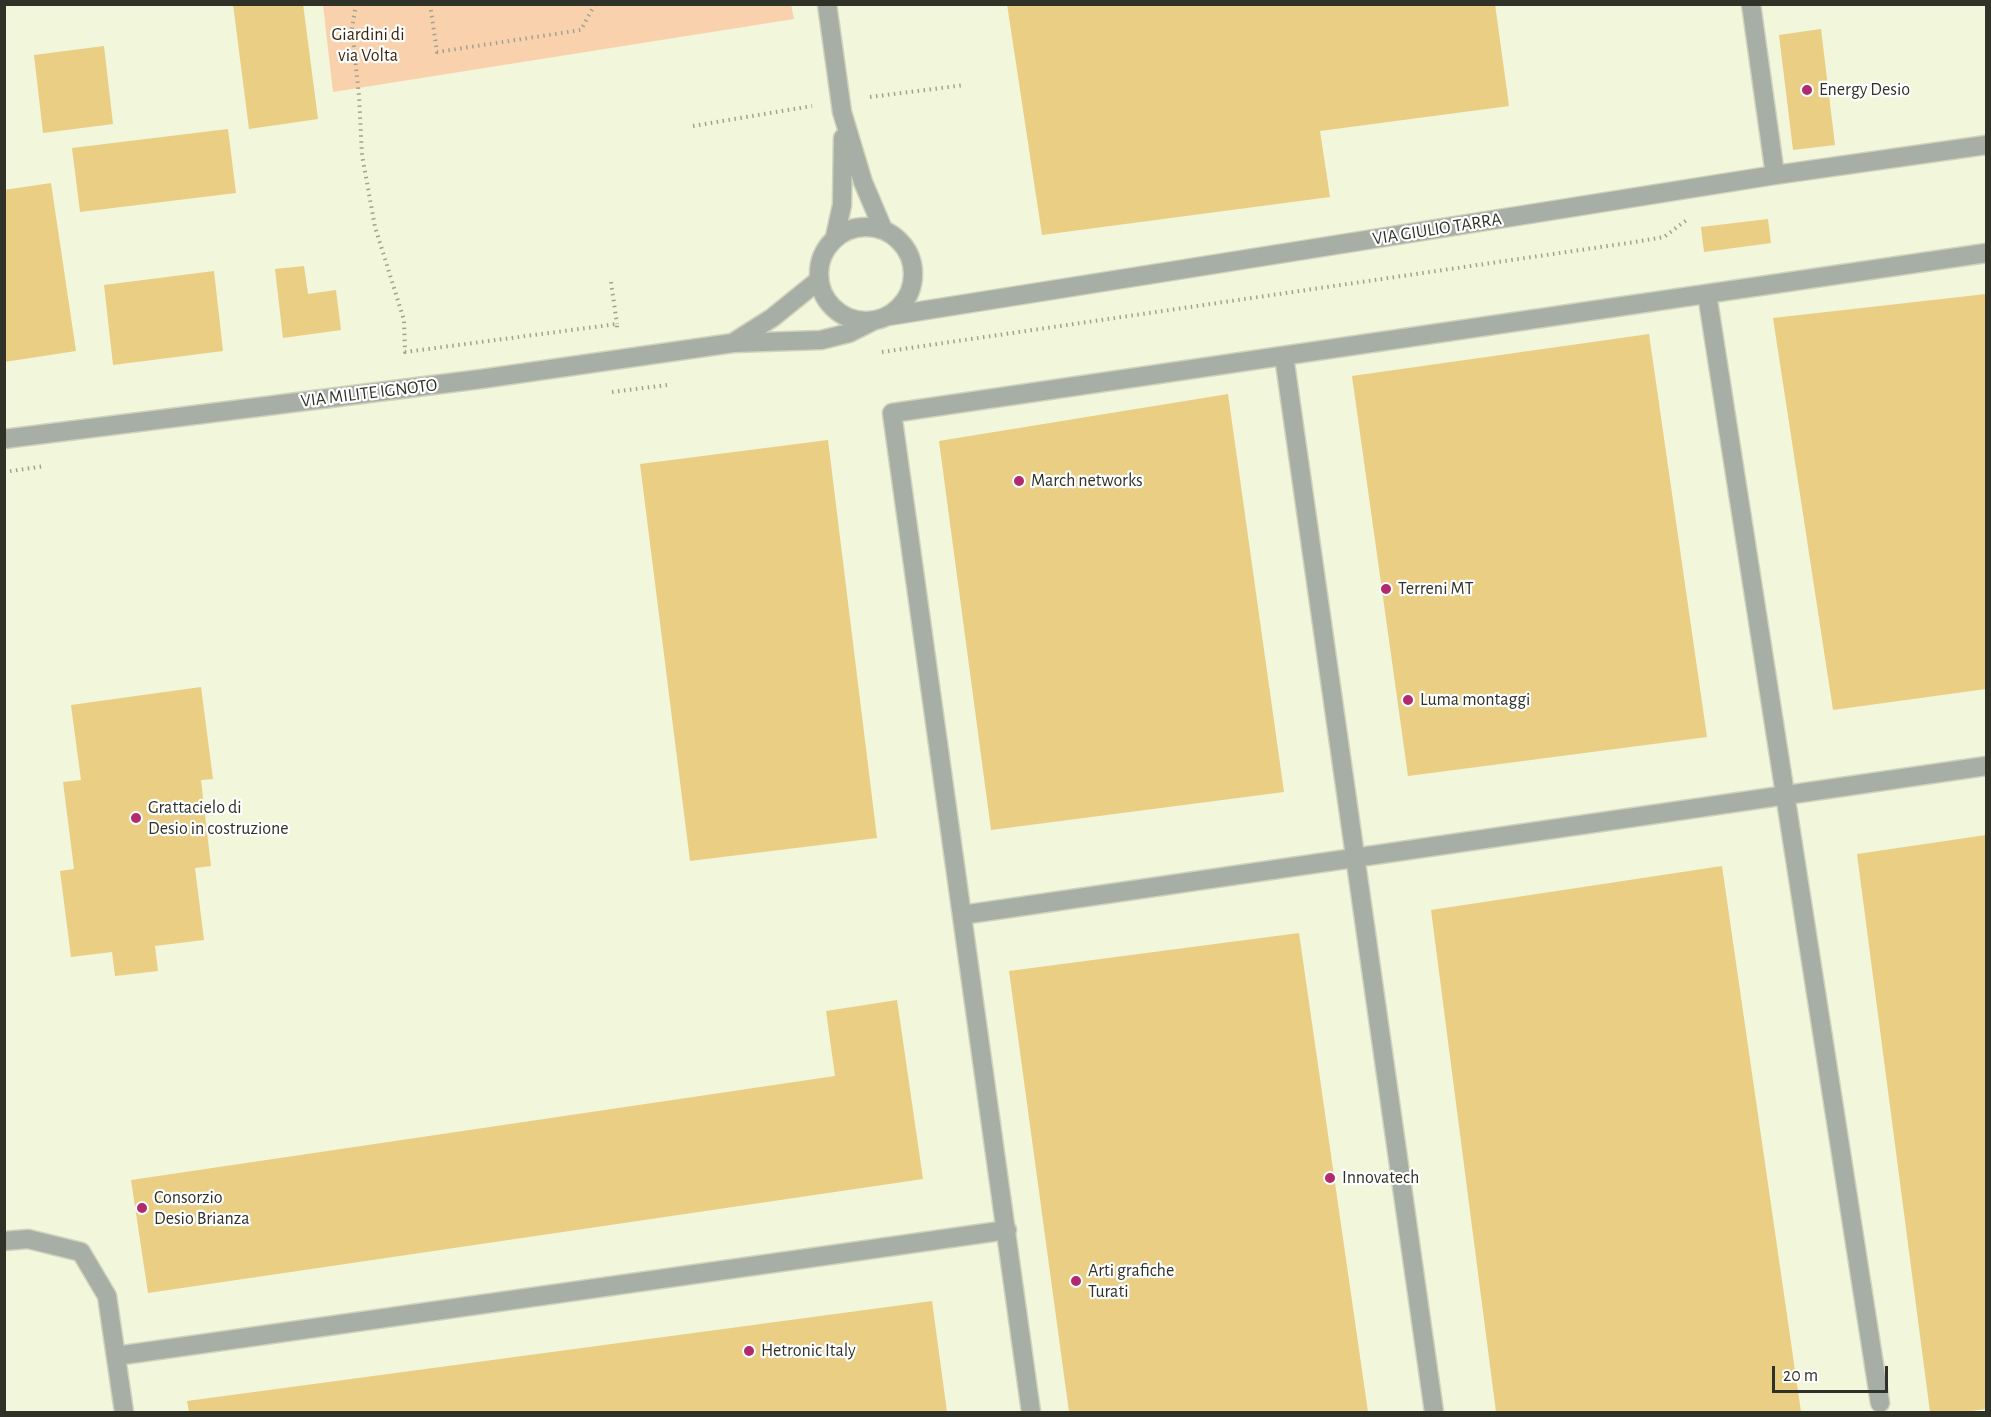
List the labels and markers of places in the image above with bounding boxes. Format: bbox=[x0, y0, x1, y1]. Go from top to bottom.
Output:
place label: Energy Desio bbox=[1819, 79, 1910, 101]
marker: Energy Desio bbox=[1800, 83, 1814, 97]
place label: March networks bbox=[1031, 470, 1143, 492]
marker: March networks bbox=[1012, 474, 1026, 488]
place label: Terreni MT bbox=[1398, 578, 1473, 600]
marker: Terreni MT bbox=[1379, 582, 1393, 596]
place label: Luma montaggi bbox=[1420, 689, 1530, 711]
marker: Luma montaggi bbox=[1401, 693, 1415, 707]
place label: Grattacielo di Desio in costruzione bbox=[148, 797, 289, 840]
marker: Grattacielo di Desio in costruzione bbox=[129, 811, 143, 825]
place label: Innovatech bbox=[1342, 1167, 1419, 1189]
marker: Innovatech bbox=[1323, 1171, 1337, 1185]
place label: Consorzio Desio Brianza bbox=[154, 1187, 250, 1230]
marker: Consorzio Desio Brianza bbox=[135, 1201, 149, 1215]
place label: Arti grafiche Turati bbox=[1088, 1260, 1174, 1302]
marker: Arti grafiche Turati bbox=[1069, 1274, 1083, 1288]
place label: Hetronic Italy bbox=[761, 1340, 856, 1362]
marker: Hetronic Italy bbox=[742, 1344, 756, 1358]

